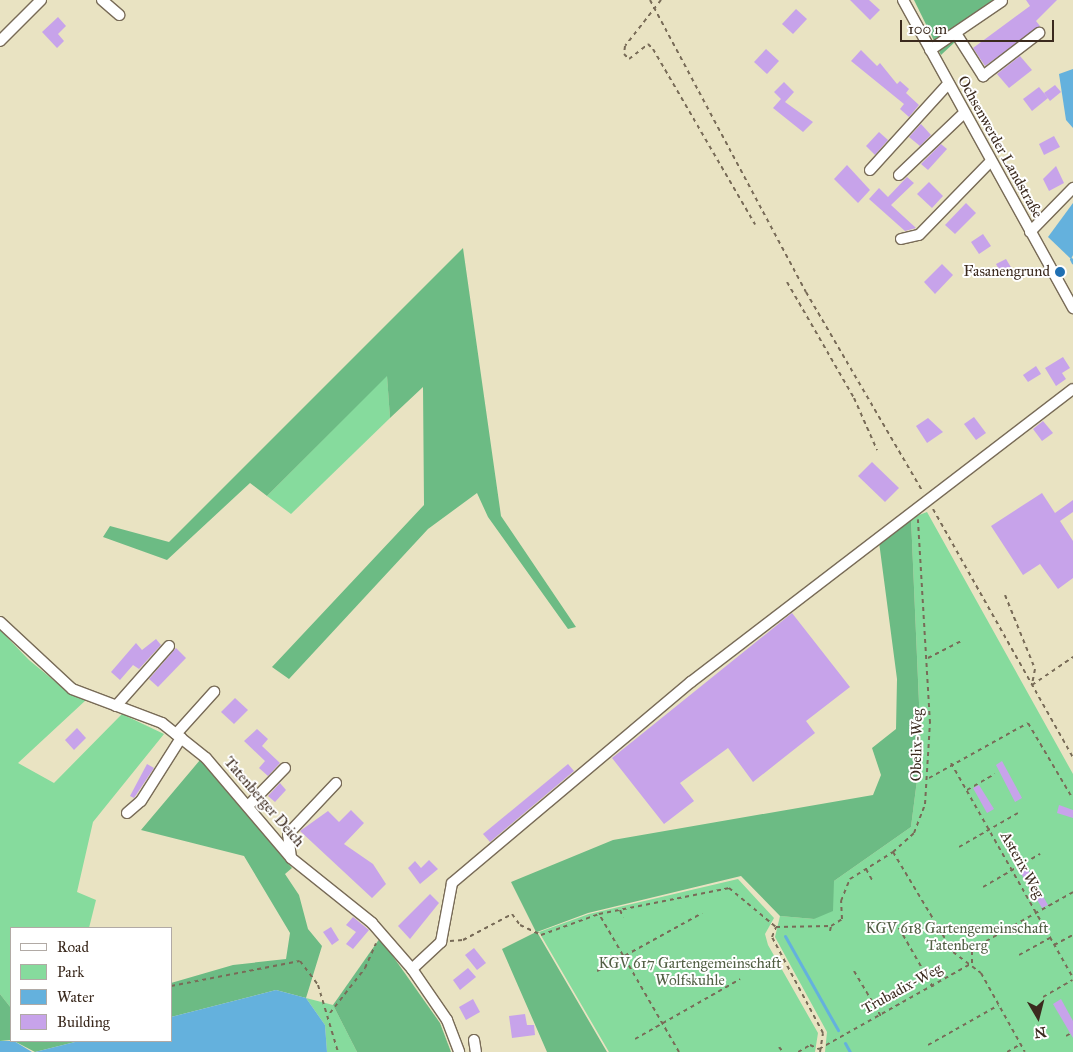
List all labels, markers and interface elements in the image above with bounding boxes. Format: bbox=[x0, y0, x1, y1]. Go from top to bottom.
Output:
scale bar bbox=[903, 10, 1057, 42]
text: 100 m bbox=[908, 20, 947, 38]
street label: Ochsenwerder Landstraße bbox=[953, 73, 1047, 221]
place label: Fasanengrund bbox=[964, 263, 1050, 281]
marker: Fasanengrund bbox=[1054, 266, 1066, 278]
street label: Obelix-Weg bbox=[907, 708, 927, 782]
street label: Tatenberger Deich bbox=[220, 753, 308, 851]
street label: Asterix Weg bbox=[996, 828, 1048, 902]
park label: KGV 618 Gartengemeinschaft Tatenberg bbox=[865, 919, 1049, 954]
legend bbox=[10, 927, 172, 1042]
text: Road bbox=[57, 938, 89, 956]
park label: KGV 617 Gartengemeinschaft Wolfskuhle bbox=[598, 954, 782, 989]
street label: Trubadix-Weg bbox=[859, 960, 945, 1018]
text: Park bbox=[57, 963, 84, 981]
text: Water bbox=[57, 988, 94, 1006]
north arrow bbox=[1013, 992, 1063, 1042]
text: Building bbox=[57, 1013, 110, 1031]
text: N bbox=[1033, 1023, 1047, 1042]

